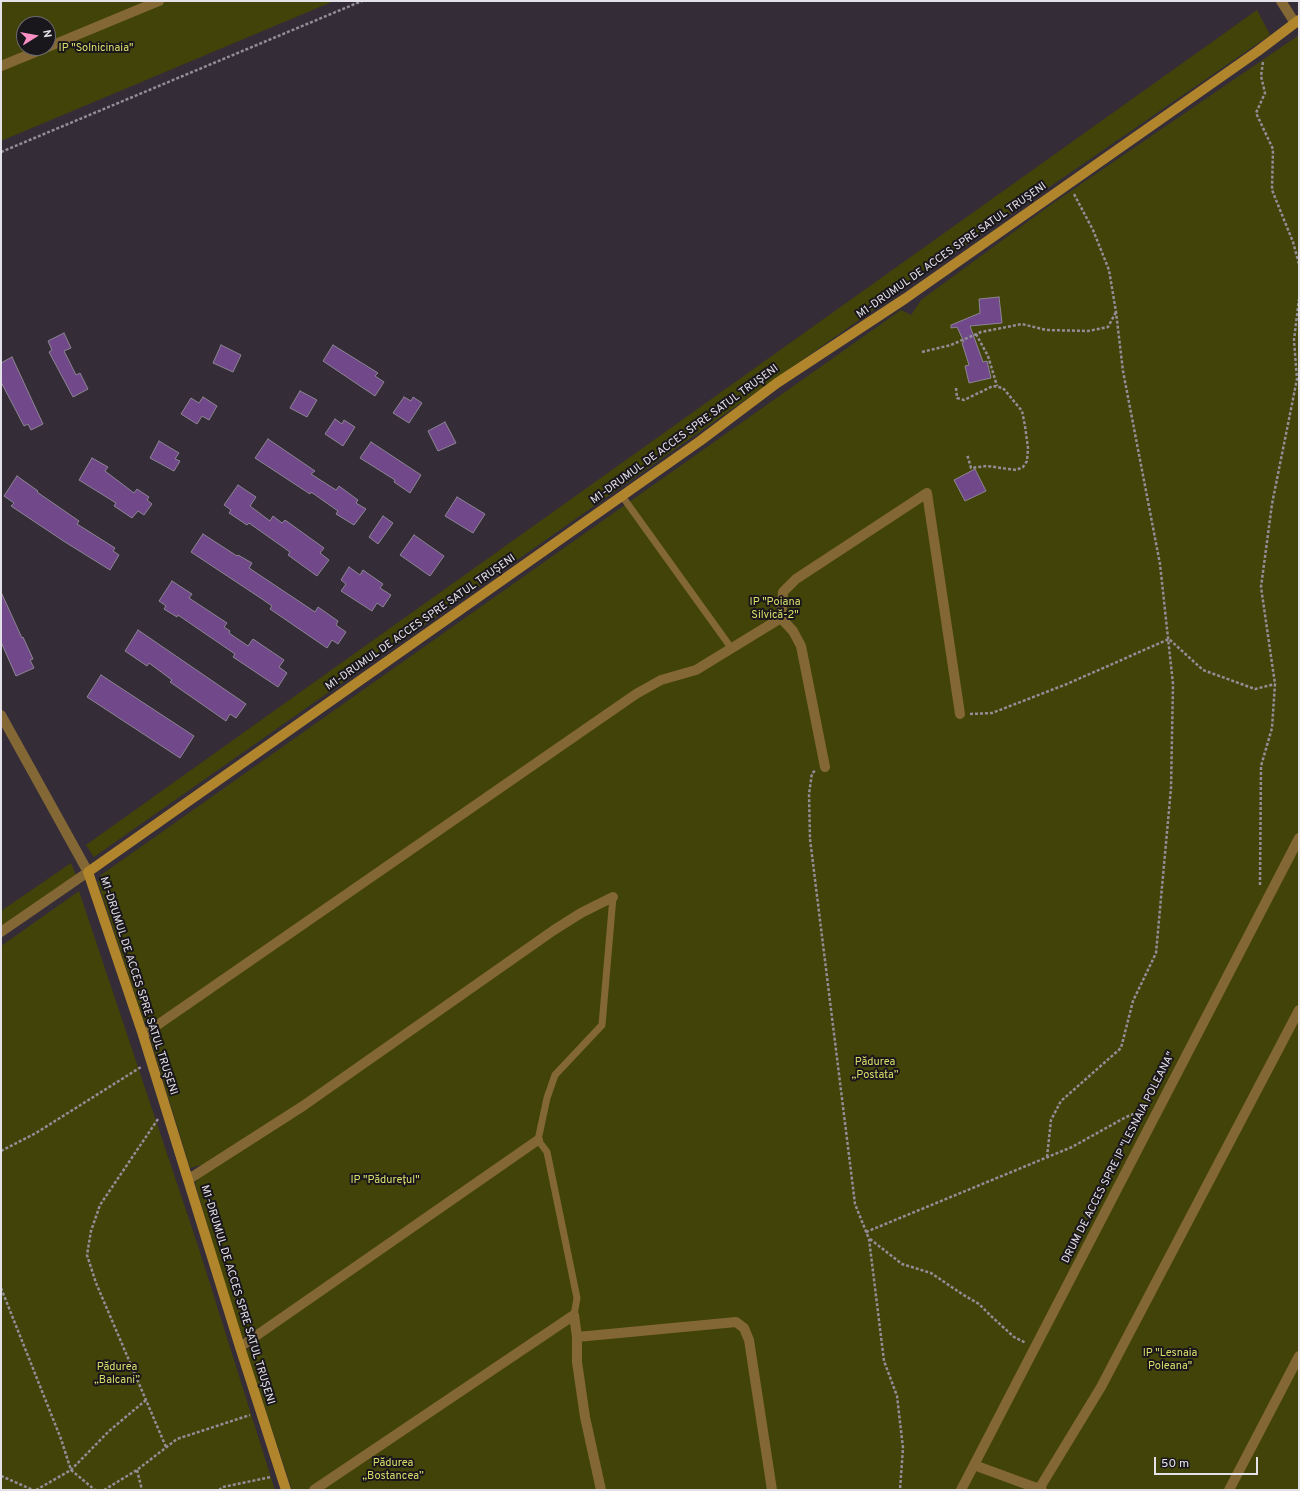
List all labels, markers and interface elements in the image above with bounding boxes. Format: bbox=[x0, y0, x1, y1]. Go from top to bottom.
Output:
north arrow bbox=[16, 16, 56, 56]
text: N bbox=[39, 29, 54, 39]
park label: IP "Solnicinaia" bbox=[59, 42, 133, 56]
street label: M1-DRUMUL DE ACCES SPRE SATUL TRUȘENI bbox=[855, 180, 1049, 322]
street label: M1-DRUMUL DE ACCES SPRE SATUL TRUȘENI bbox=[589, 362, 781, 508]
street label: M1-DRUMUL DE ACCES SPRE SATUL TRUȘENI bbox=[324, 552, 518, 694]
park label: IP "Poiana Silvică-2" bbox=[750, 596, 800, 622]
street label: M1-DRUMUL DE ACCES SPRE SATUL TRUȘENI bbox=[96, 875, 180, 1097]
street label: DRUM DE ACCES SPRE IP "LESNAIA POLEANA" bbox=[1060, 1050, 1178, 1266]
park label: Pădurea „Postata” bbox=[852, 1056, 898, 1082]
park label: IP "Pădurețul" bbox=[350, 1174, 420, 1188]
street label: M1-DRUMUL DE ACCES SPRE SATUL TRUȘENI bbox=[197, 1184, 277, 1406]
park label: IP "Lesnaia Poleana" bbox=[1143, 1347, 1197, 1373]
park label: Pădurea „Balcani” bbox=[94, 1361, 140, 1387]
scale bar bbox=[1156, 1449, 1260, 1475]
text: 50 m bbox=[1161, 1456, 1189, 1472]
park label: Pădurea „Bostancea” bbox=[362, 1457, 424, 1483]

